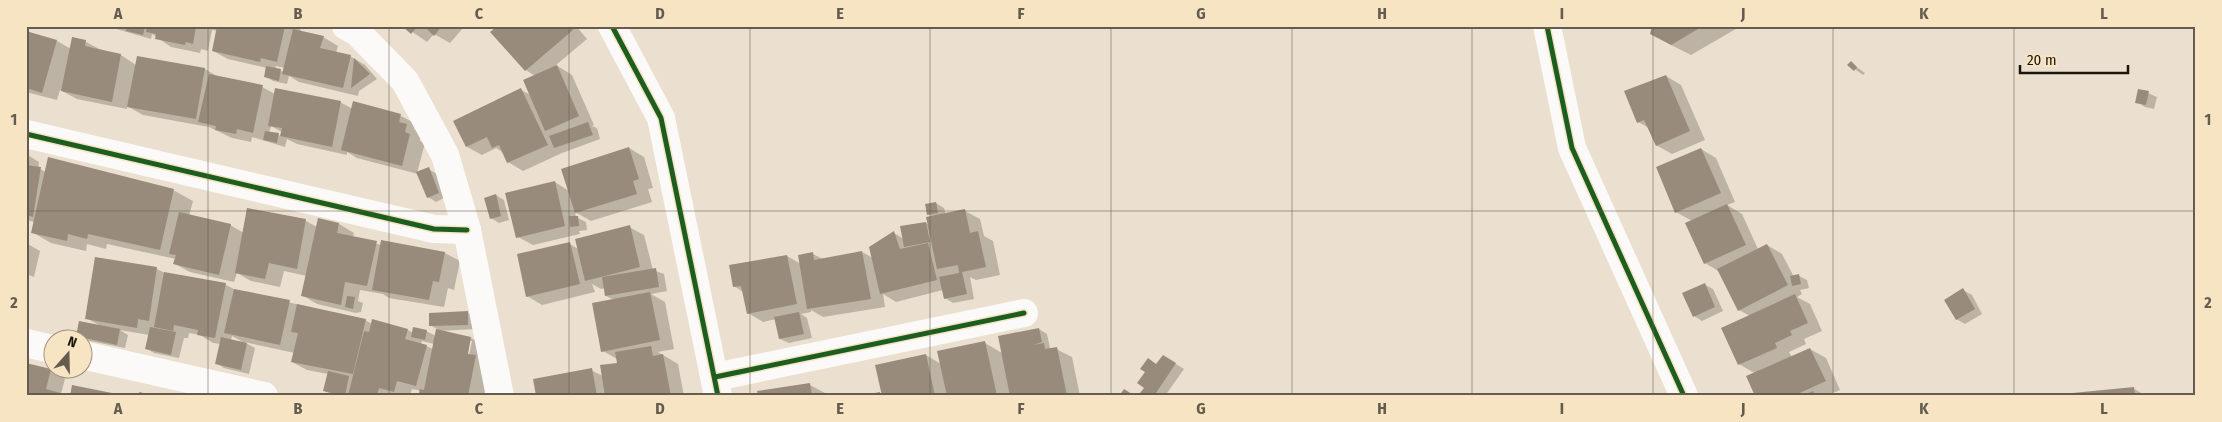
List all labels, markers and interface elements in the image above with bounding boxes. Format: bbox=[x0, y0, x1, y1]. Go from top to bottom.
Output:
text: A bbox=[113, 4, 123, 23]
text: B bbox=[294, 4, 303, 23]
text: C bbox=[475, 4, 484, 23]
text: D bbox=[655, 4, 665, 23]
text: E bbox=[836, 4, 844, 23]
text: F bbox=[1017, 4, 1025, 23]
text: G bbox=[1196, 4, 1206, 23]
text: H bbox=[1377, 4, 1387, 23]
text: I bbox=[1560, 4, 1564, 23]
text: J bbox=[1740, 4, 1745, 23]
text: K bbox=[1919, 4, 1929, 23]
text: L bbox=[2100, 4, 2108, 23]
scale bar bbox=[2020, 42, 2127, 74]
text: 20 m bbox=[2027, 51, 2057, 69]
text: 1 bbox=[11, 110, 17, 129]
text: 1 bbox=[2205, 110, 2211, 129]
text: 2 bbox=[9, 293, 18, 312]
text: 2 bbox=[2203, 293, 2212, 312]
north arrow bbox=[42, 330, 92, 380]
text: N bbox=[65, 333, 79, 352]
text: A bbox=[113, 399, 123, 418]
text: B bbox=[294, 399, 303, 418]
text: C bbox=[475, 399, 484, 418]
text: D bbox=[655, 399, 665, 418]
text: E bbox=[836, 399, 844, 418]
text: F bbox=[1017, 399, 1025, 418]
text: G bbox=[1196, 399, 1206, 418]
text: H bbox=[1377, 399, 1387, 418]
text: I bbox=[1560, 399, 1564, 418]
text: J bbox=[1740, 399, 1745, 418]
text: K bbox=[1919, 399, 1929, 418]
text: L bbox=[2100, 399, 2108, 418]

